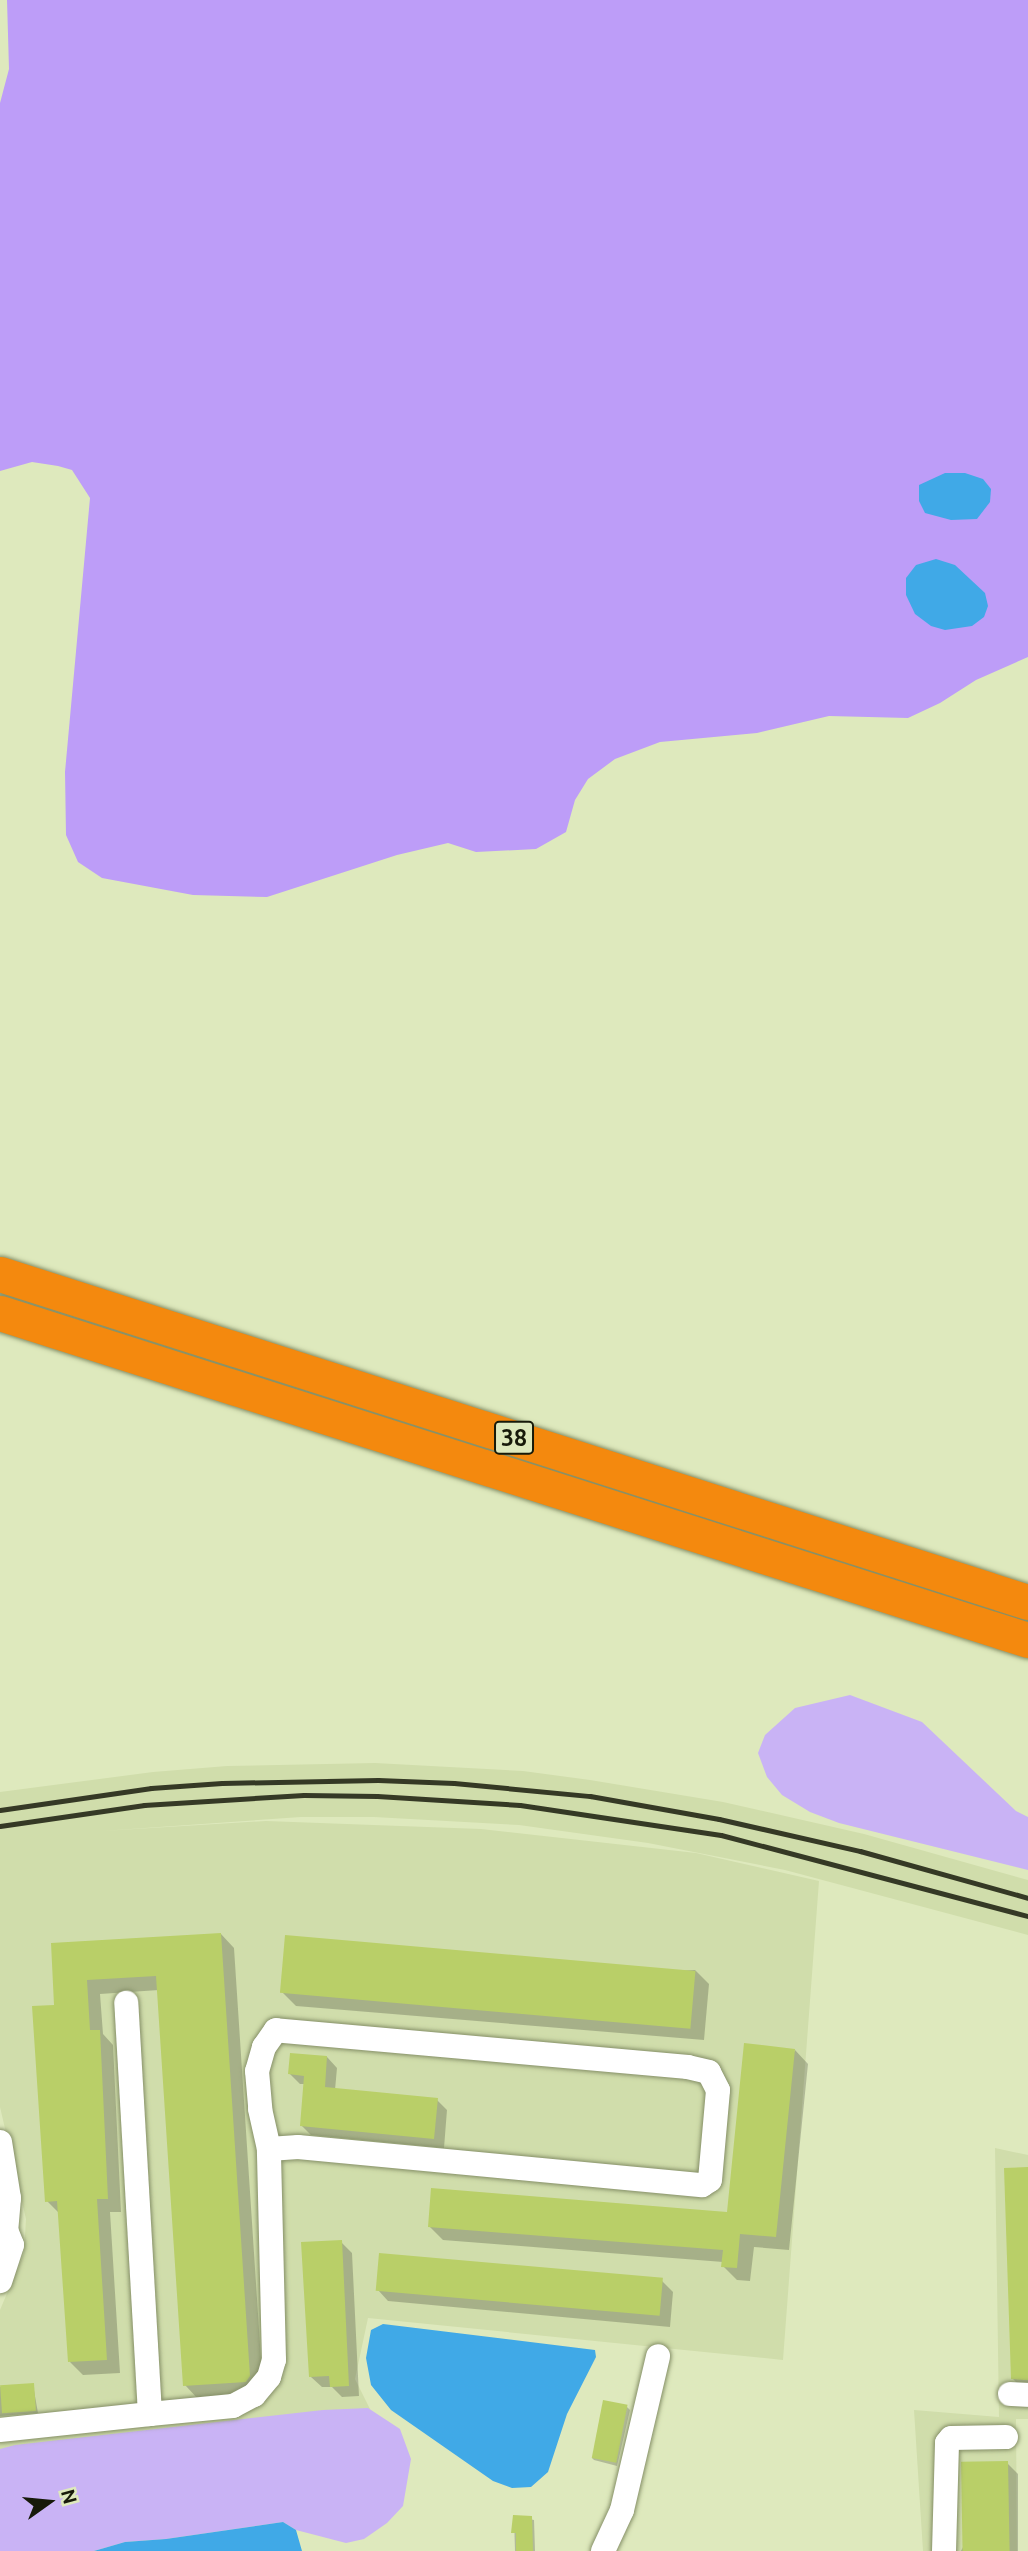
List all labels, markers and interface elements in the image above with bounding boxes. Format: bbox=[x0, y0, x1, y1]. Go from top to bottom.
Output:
road number: 38 bbox=[493, 1418, 535, 1457]
north arrow bbox=[14, 2467, 84, 2537]
text: N bbox=[57, 2487, 82, 2506]

